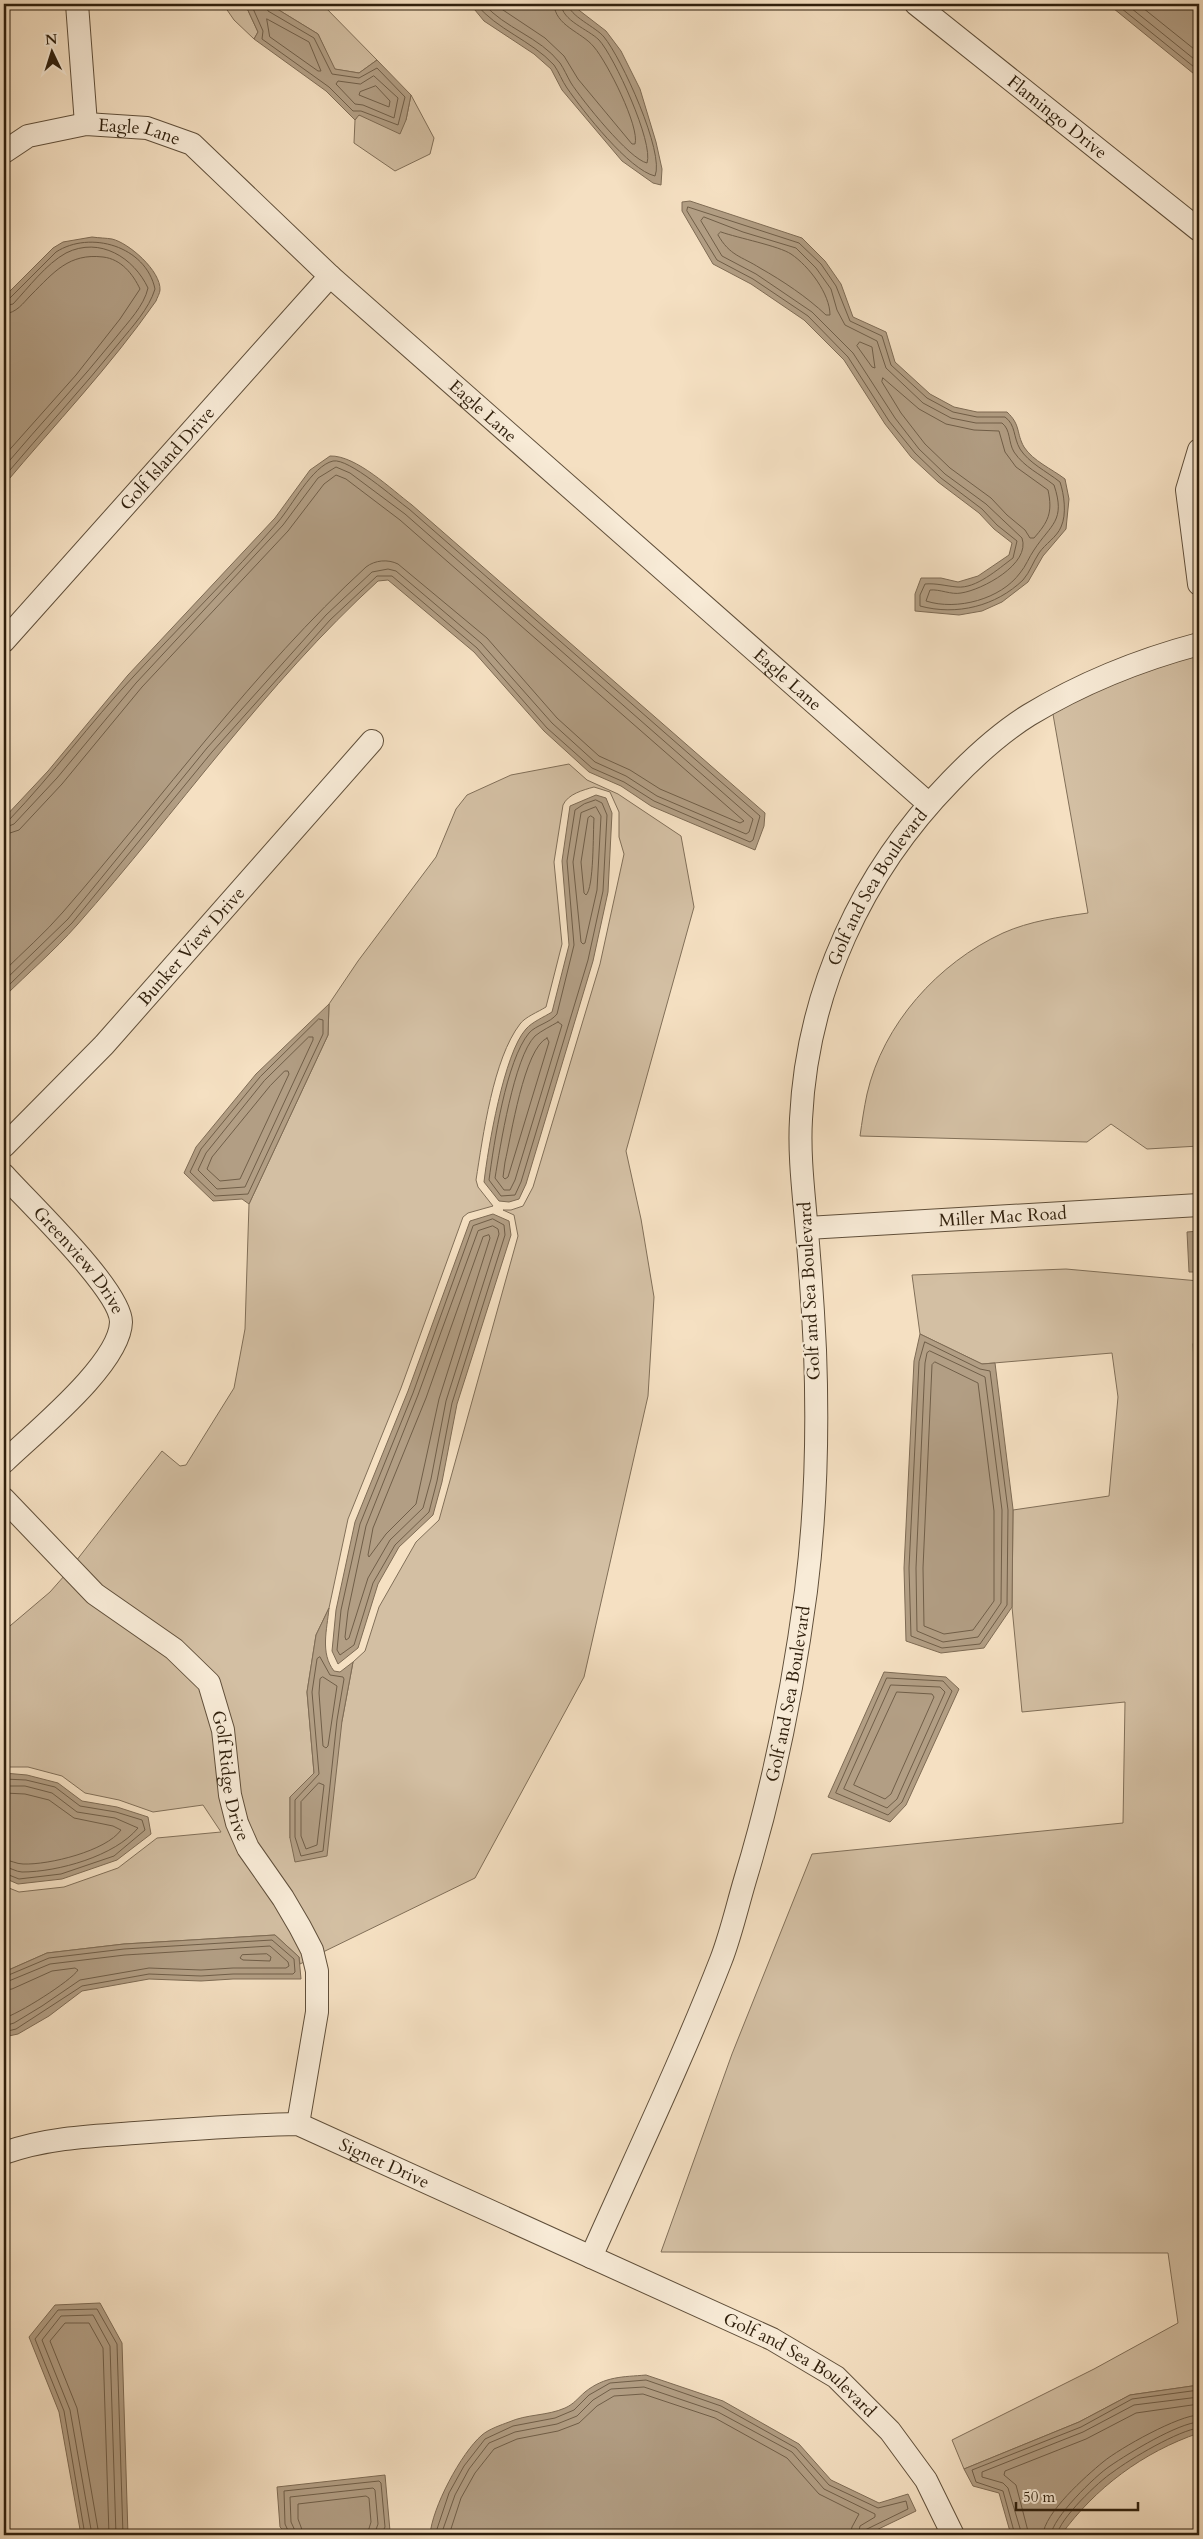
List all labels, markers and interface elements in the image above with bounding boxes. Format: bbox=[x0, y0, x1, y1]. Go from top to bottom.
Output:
north arrow bbox=[28, 28, 78, 78]
text: N bbox=[44, 30, 58, 49]
street label: Flamingo Drive bbox=[1002, 70, 1112, 165]
street label: Eagle Lane bbox=[97, 113, 184, 152]
street label: Eagle Lane bbox=[443, 374, 522, 448]
street label: Golf Island Drive bbox=[114, 401, 221, 516]
street label: Eagle Lane bbox=[748, 643, 827, 717]
street label: Golf and Sea Boulevard bbox=[822, 803, 934, 970]
street label: Bunker View Drive bbox=[132, 882, 251, 1011]
street label: Greenview Drive bbox=[27, 1201, 130, 1318]
street label: Golf and Sea Boulevard bbox=[792, 1201, 827, 1381]
street label: Miller Mac Road bbox=[938, 1201, 1068, 1233]
street label: Golf and Sea Boulevard bbox=[760, 1604, 817, 1785]
street label: Golf Ridge Drive bbox=[205, 1707, 255, 1845]
street label: Signet Drive bbox=[335, 2132, 433, 2195]
street label: Golf and Sea Boulevard bbox=[719, 2307, 882, 2423]
scale bar bbox=[1016, 2479, 1138, 2511]
text: 50 m bbox=[1023, 2487, 1055, 2507]

